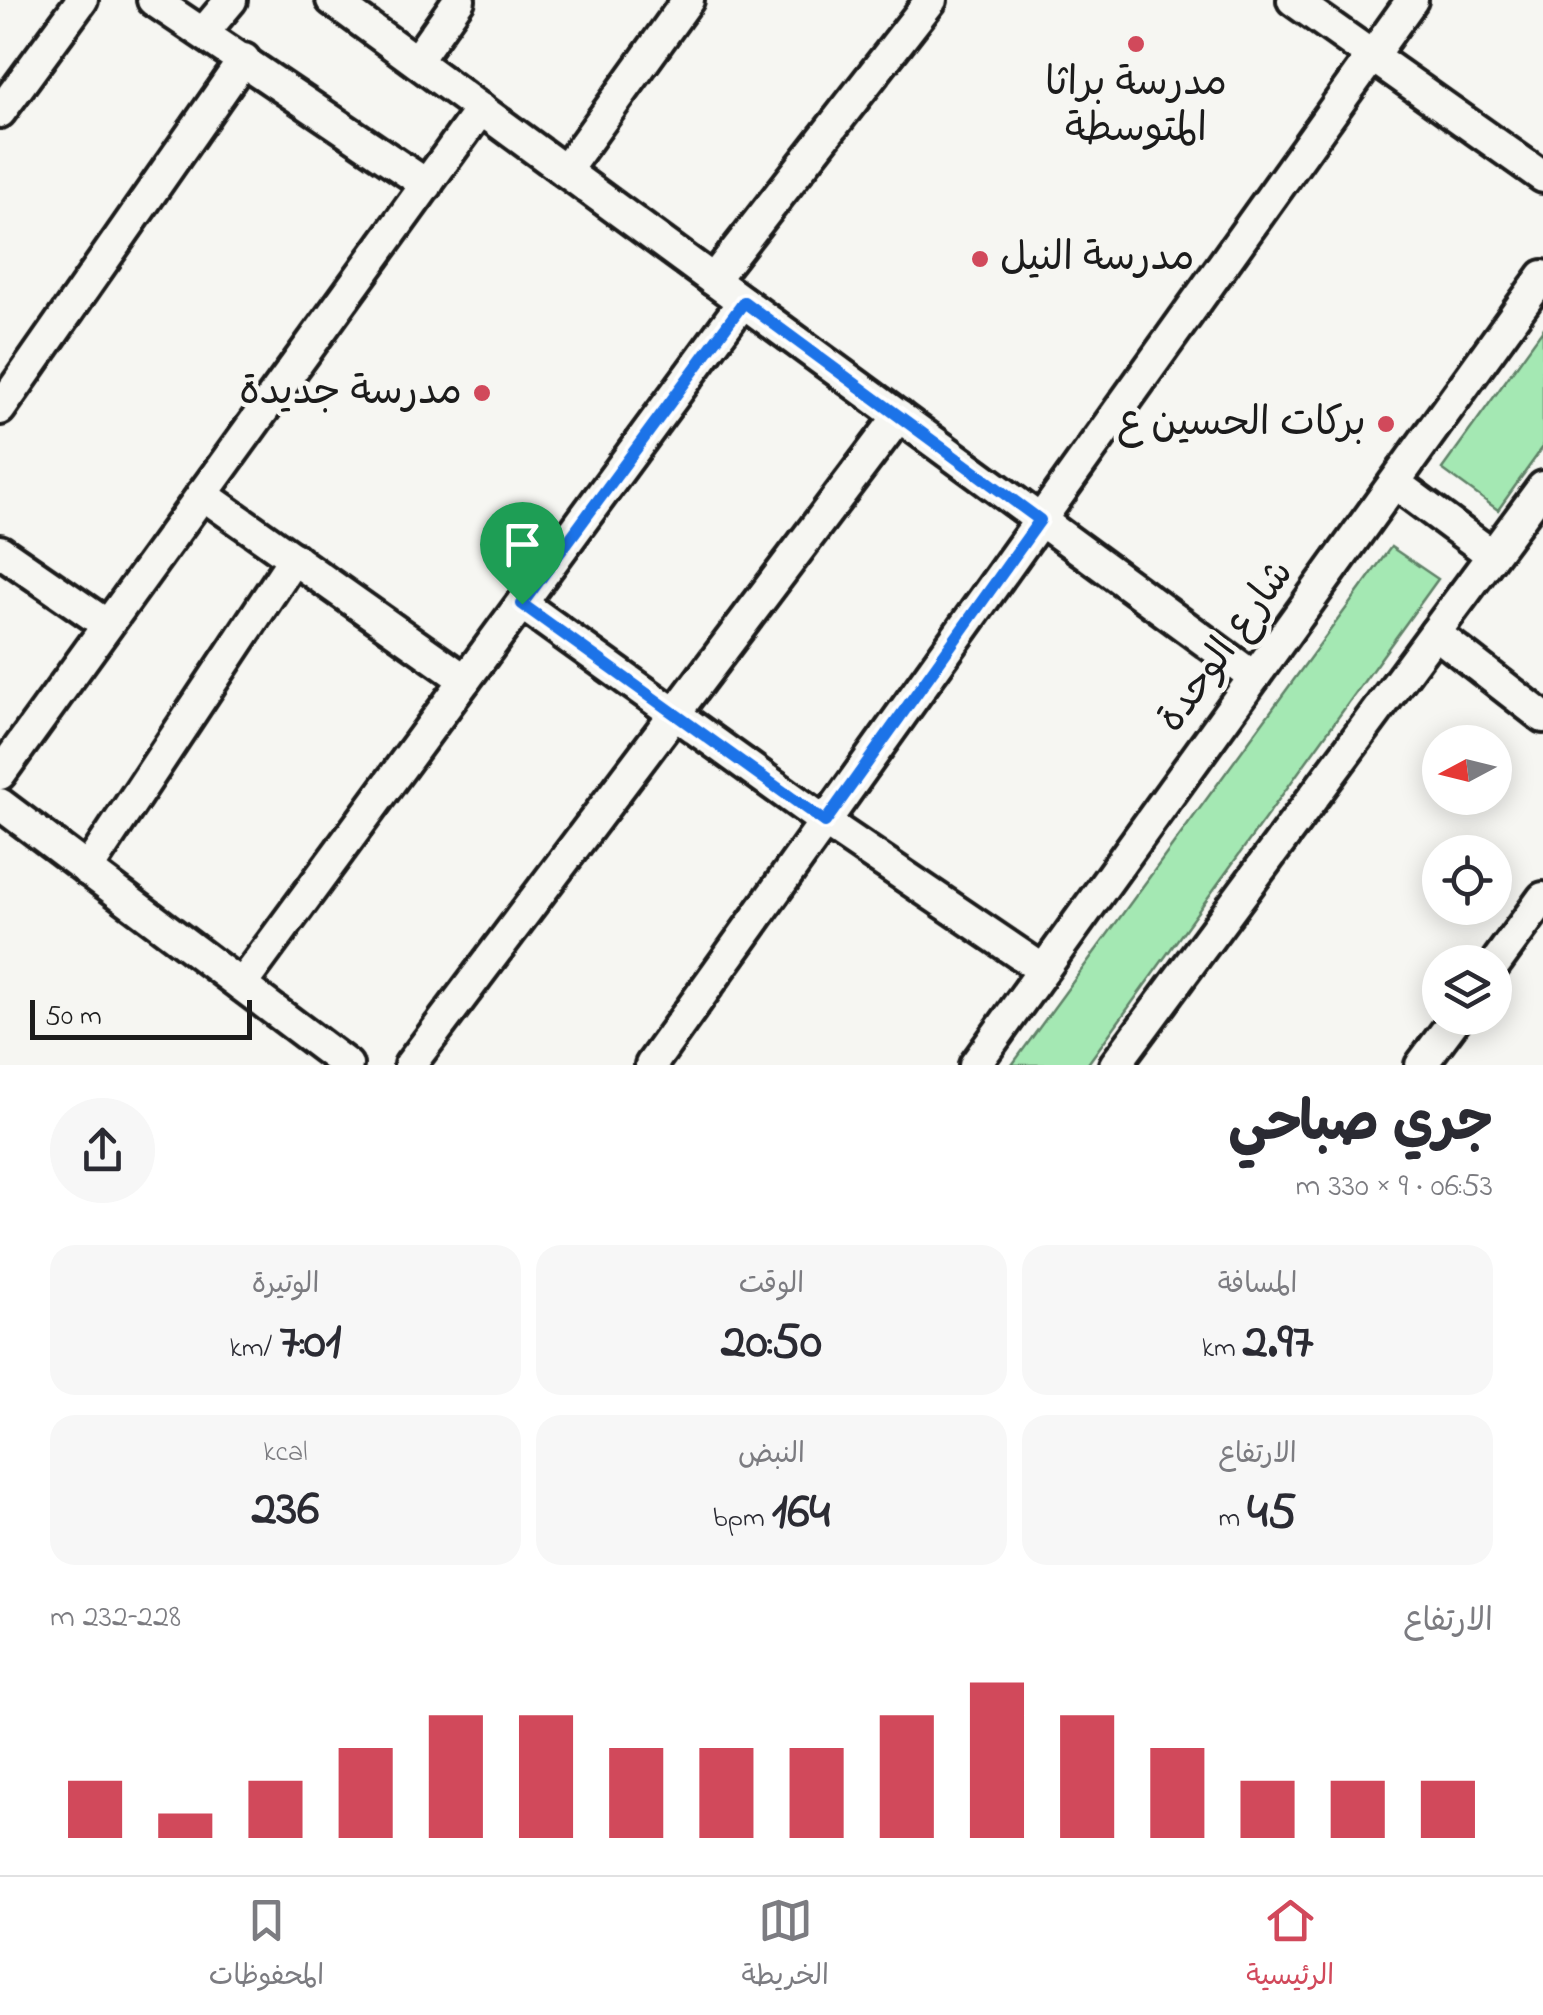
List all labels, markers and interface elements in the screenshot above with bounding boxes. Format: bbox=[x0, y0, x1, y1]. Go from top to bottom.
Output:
marker: مدرسة براثا المتوسطة bbox=[1125, 33, 1147, 55]
place label: مدرسة براثا المتوسطة bbox=[1045, 55, 1227, 160]
place label: مدرسة النيل bbox=[1000, 230, 1194, 289]
marker: مدرسة النيل bbox=[969, 248, 991, 270]
place label: مدرسة جديدة bbox=[239, 364, 462, 423]
marker: مدرسة جديدة bbox=[471, 382, 493, 404]
place label: بركات الحسين ع bbox=[1117, 395, 1366, 454]
marker: بركات الحسين ع bbox=[1375, 413, 1397, 435]
pin bbox=[480, 502, 565, 605]
icon: arrive bbox=[495, 517, 550, 572]
street label: شارع الوحدة bbox=[1144, 548, 1310, 746]
north arrow bbox=[1422, 725, 1512, 815]
map controls bbox=[1422, 725, 1512, 1035]
button: locate bbox=[1422, 835, 1512, 925]
button: layers bbox=[1422, 945, 1512, 1035]
scale bar bbox=[30, 995, 252, 1040]
text: 50 m bbox=[45, 997, 102, 1038]
text: جري صباحي bbox=[1228, 1086, 1493, 1166]
button: share bbox=[50, 1098, 155, 1203]
text: 06:53 · 9 × 330 m bbox=[1296, 1164, 1493, 1211]
text: الوتيرة bbox=[252, 1265, 319, 1306]
text: الوقت bbox=[739, 1265, 804, 1306]
text: المسافة bbox=[1218, 1265, 1297, 1306]
text: 7:01 bbox=[279, 1307, 342, 1380]
text: 20:50 bbox=[721, 1307, 822, 1380]
text: 2.97 bbox=[1243, 1307, 1313, 1380]
text: /km bbox=[229, 1329, 279, 1370]
text: km bbox=[1202, 1329, 1243, 1370]
text: kcal bbox=[263, 1433, 308, 1474]
text: النبض bbox=[738, 1435, 805, 1476]
text: الارتفاع bbox=[1218, 1435, 1297, 1476]
text: 236 bbox=[252, 1474, 319, 1547]
text: 164 bbox=[772, 1477, 830, 1550]
text: 45 bbox=[1247, 1477, 1296, 1550]
text: bpm bbox=[713, 1499, 772, 1540]
text: m bbox=[1219, 1499, 1247, 1540]
text: 228–232 m bbox=[50, 1595, 181, 1642]
text: الارتفاع bbox=[1403, 1599, 1493, 1646]
tab: المحفوظات bbox=[209, 1893, 324, 1999]
tab: الخريطة bbox=[742, 1893, 829, 1999]
tab: الرئيسية bbox=[1246, 1893, 1334, 1999]

